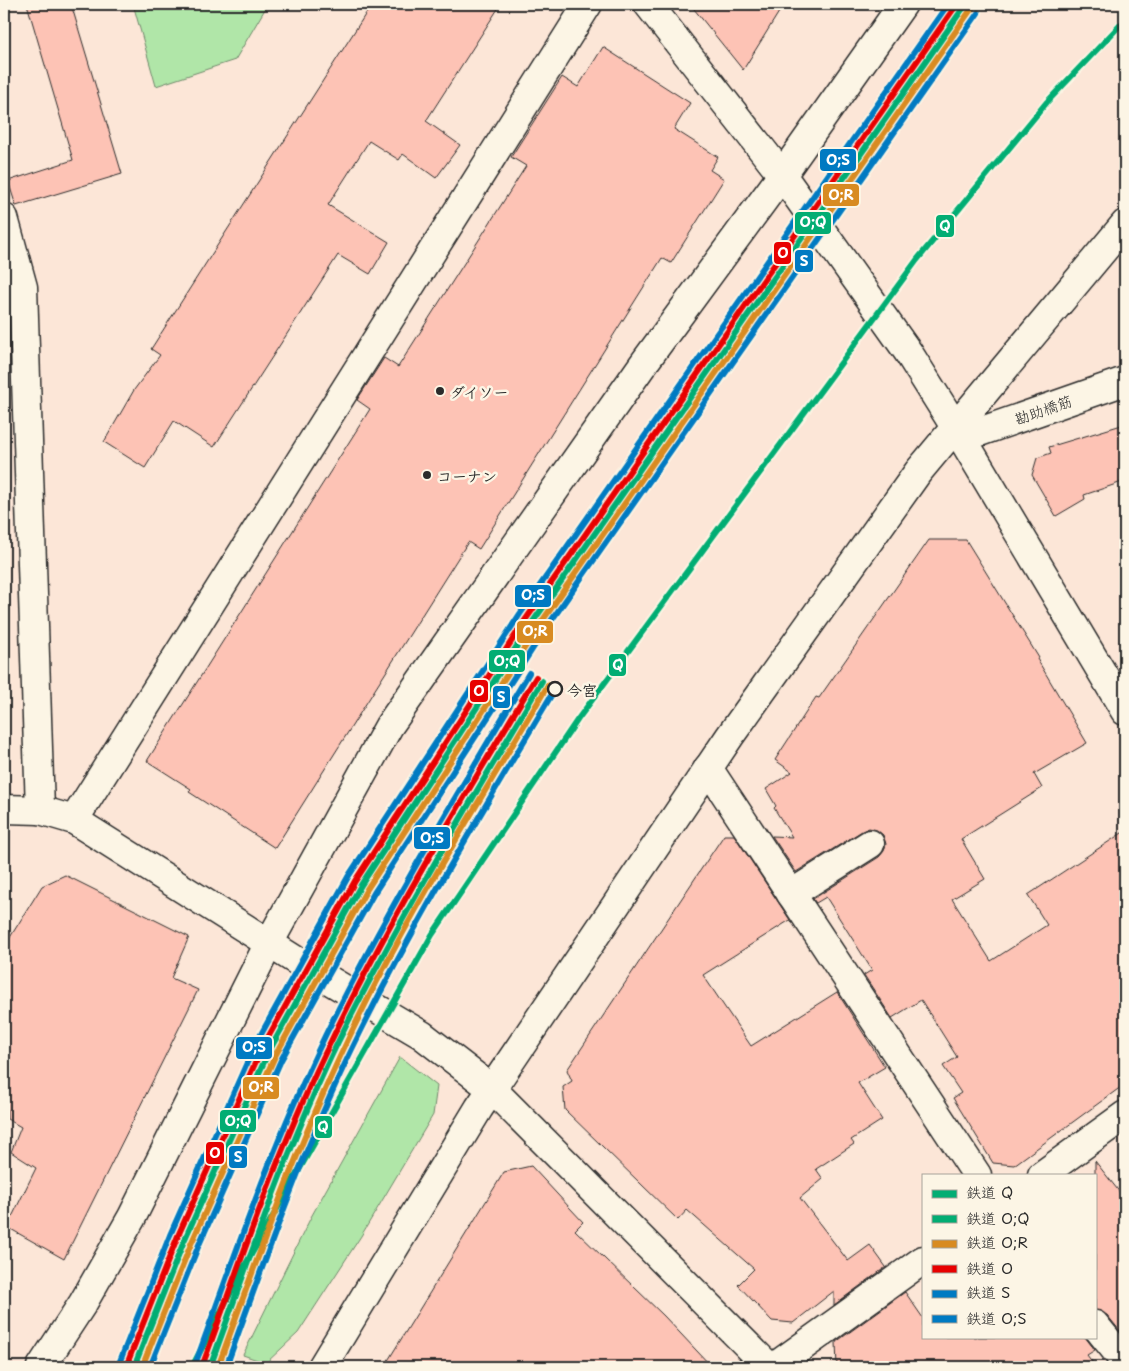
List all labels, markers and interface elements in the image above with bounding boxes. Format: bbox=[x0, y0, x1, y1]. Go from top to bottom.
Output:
line badge: O;S bbox=[819, 148, 857, 172]
text: O;S bbox=[826, 149, 850, 170]
line badge: O;R bbox=[822, 183, 860, 207]
text: O;R bbox=[828, 184, 854, 205]
line badge: O;Q bbox=[794, 211, 832, 235]
text: O;Q bbox=[800, 211, 826, 232]
line badge: Q bbox=[935, 214, 955, 238]
text: Q bbox=[939, 215, 951, 236]
line badge: O bbox=[773, 241, 792, 265]
text: O bbox=[777, 242, 789, 263]
line badge: S bbox=[794, 249, 814, 273]
text: S bbox=[800, 250, 809, 271]
place label: ダイソー bbox=[450, 380, 509, 403]
marker: ダイソー bbox=[434, 385, 446, 397]
street label: 勘助橋筋 bbox=[1011, 388, 1075, 430]
place label: コーナン bbox=[437, 464, 497, 487]
marker: コーナン bbox=[421, 469, 433, 481]
line badge: O;S bbox=[514, 584, 552, 608]
text: O;S bbox=[521, 584, 545, 605]
line badge: O;R bbox=[516, 620, 554, 644]
text: O;R bbox=[522, 620, 548, 641]
line badge: O;Q bbox=[488, 649, 526, 673]
text: O;Q bbox=[494, 650, 520, 671]
line badge: Q bbox=[608, 653, 627, 677]
text: Q bbox=[612, 654, 624, 675]
place label: 今宮 bbox=[567, 678, 597, 701]
line badge: O bbox=[469, 679, 489, 703]
text: O bbox=[473, 680, 485, 701]
marker: 今宮 bbox=[547, 681, 563, 697]
line badge: S bbox=[492, 685, 511, 709]
text: S bbox=[497, 686, 506, 707]
line badge: O;S bbox=[413, 826, 451, 850]
text: O;S bbox=[420, 827, 444, 848]
line badge: O;S bbox=[235, 1036, 273, 1060]
text: O;S bbox=[242, 1036, 266, 1057]
line badge: O;R bbox=[242, 1076, 280, 1100]
text: O;R bbox=[248, 1076, 274, 1097]
line badge: O;Q bbox=[219, 1109, 257, 1133]
text: O;Q bbox=[225, 1110, 251, 1131]
line badge: Q bbox=[314, 1115, 333, 1139]
text: Q bbox=[317, 1116, 329, 1137]
line badge: O bbox=[205, 1141, 225, 1165]
text: O bbox=[209, 1142, 221, 1163]
line badge: S bbox=[228, 1145, 248, 1169]
text: S bbox=[234, 1146, 243, 1167]
legend bbox=[922, 1174, 1096, 1338]
text: 鉄道 Q bbox=[966, 1180, 1013, 1203]
text: 鉄道 O;Q bbox=[966, 1206, 1029, 1229]
text: 鉄道 O;R bbox=[966, 1230, 1028, 1253]
text: 鉄道 O bbox=[966, 1256, 1013, 1279]
text: 鉄道 S bbox=[966, 1280, 1010, 1303]
text: 鉄道 O;S bbox=[966, 1306, 1027, 1329]

